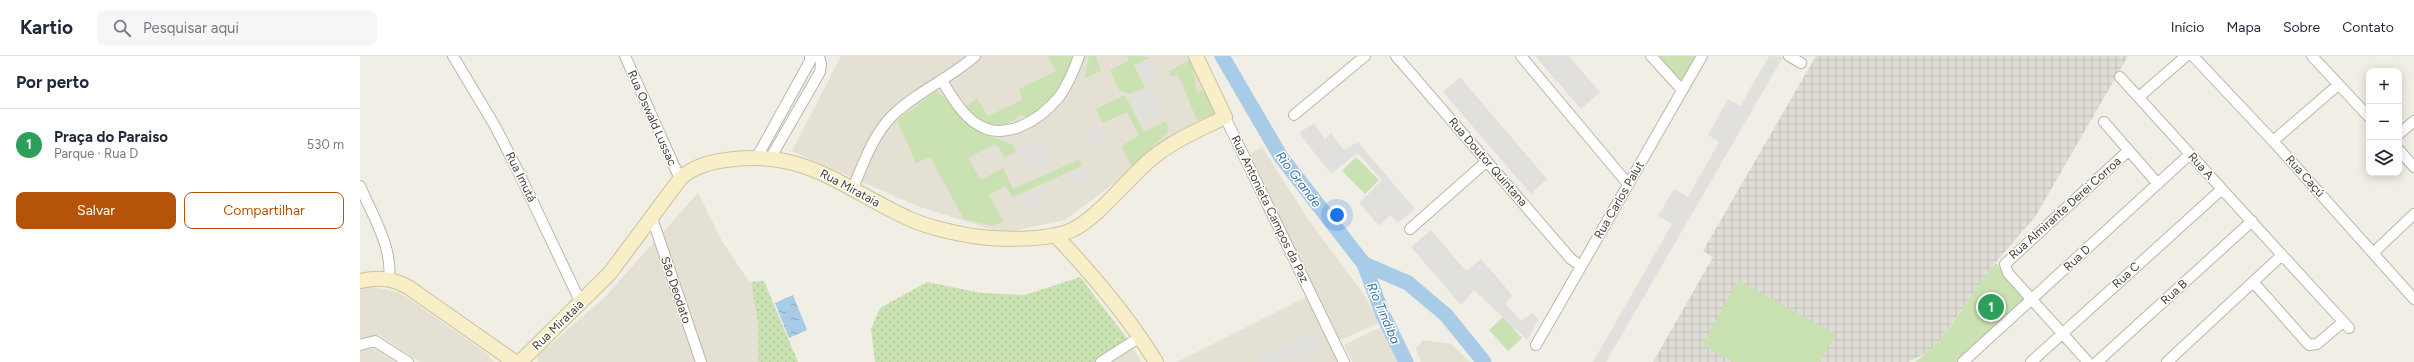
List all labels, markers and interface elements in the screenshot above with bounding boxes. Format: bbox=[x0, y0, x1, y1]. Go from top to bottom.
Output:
search box bbox=[97, 10, 377, 46]
text: Kartio bbox=[20, 16, 73, 39]
icon: search bbox=[111, 17, 133, 39]
text: Pesquisar aqui bbox=[143, 19, 239, 37]
text: Início bbox=[2171, 19, 2204, 36]
text: Mapa bbox=[2226, 19, 2261, 36]
text: Sobre bbox=[2283, 19, 2320, 36]
text: Contato bbox=[2342, 19, 2394, 36]
street label: Rua Oswald Lussac bbox=[625, 68, 680, 168]
map controls bbox=[2366, 68, 2402, 176]
button: + bbox=[2366, 68, 2402, 104]
text: Por perto bbox=[16, 72, 89, 92]
button: − bbox=[2366, 104, 2402, 140]
street label: Rua Doutor Quintana bbox=[1446, 115, 1530, 209]
text: Praça do Paraiso bbox=[54, 128, 168, 146]
street label: Rua Antonieta Campos da Paz bbox=[1228, 133, 1312, 285]
text: 1 bbox=[26, 137, 32, 152]
text: 530 m bbox=[307, 137, 344, 152]
button: layers bbox=[2366, 140, 2402, 176]
text: Parque · Rua D bbox=[54, 146, 138, 161]
water label: Rio Grande bbox=[1273, 148, 1324, 210]
street label: Rua Imutá bbox=[503, 150, 539, 204]
street label: Rua A bbox=[2185, 150, 2217, 182]
street label: Rua Caçú bbox=[2283, 152, 2327, 200]
street label: Rua Almirante Derei Corroa bbox=[2006, 154, 2124, 262]
street label: Rua Carlos Palut bbox=[1591, 158, 1647, 241]
street label: Rua Mirataia bbox=[818, 166, 882, 210]
button: Salvar bbox=[16, 192, 176, 229]
button: Compartilhar bbox=[184, 192, 344, 229]
your location bbox=[1327, 205, 1347, 225]
street label: Rua D bbox=[2061, 242, 2093, 274]
street label: São Deodato bbox=[658, 255, 694, 325]
street label: Rua C bbox=[2109, 259, 2143, 291]
street label: Rua B bbox=[2158, 277, 2190, 307]
water label: Rio Tindiba bbox=[1364, 280, 1403, 347]
pin: 1 bbox=[1978, 292, 2004, 322]
street label: Rua Mirataia bbox=[529, 297, 587, 353]

